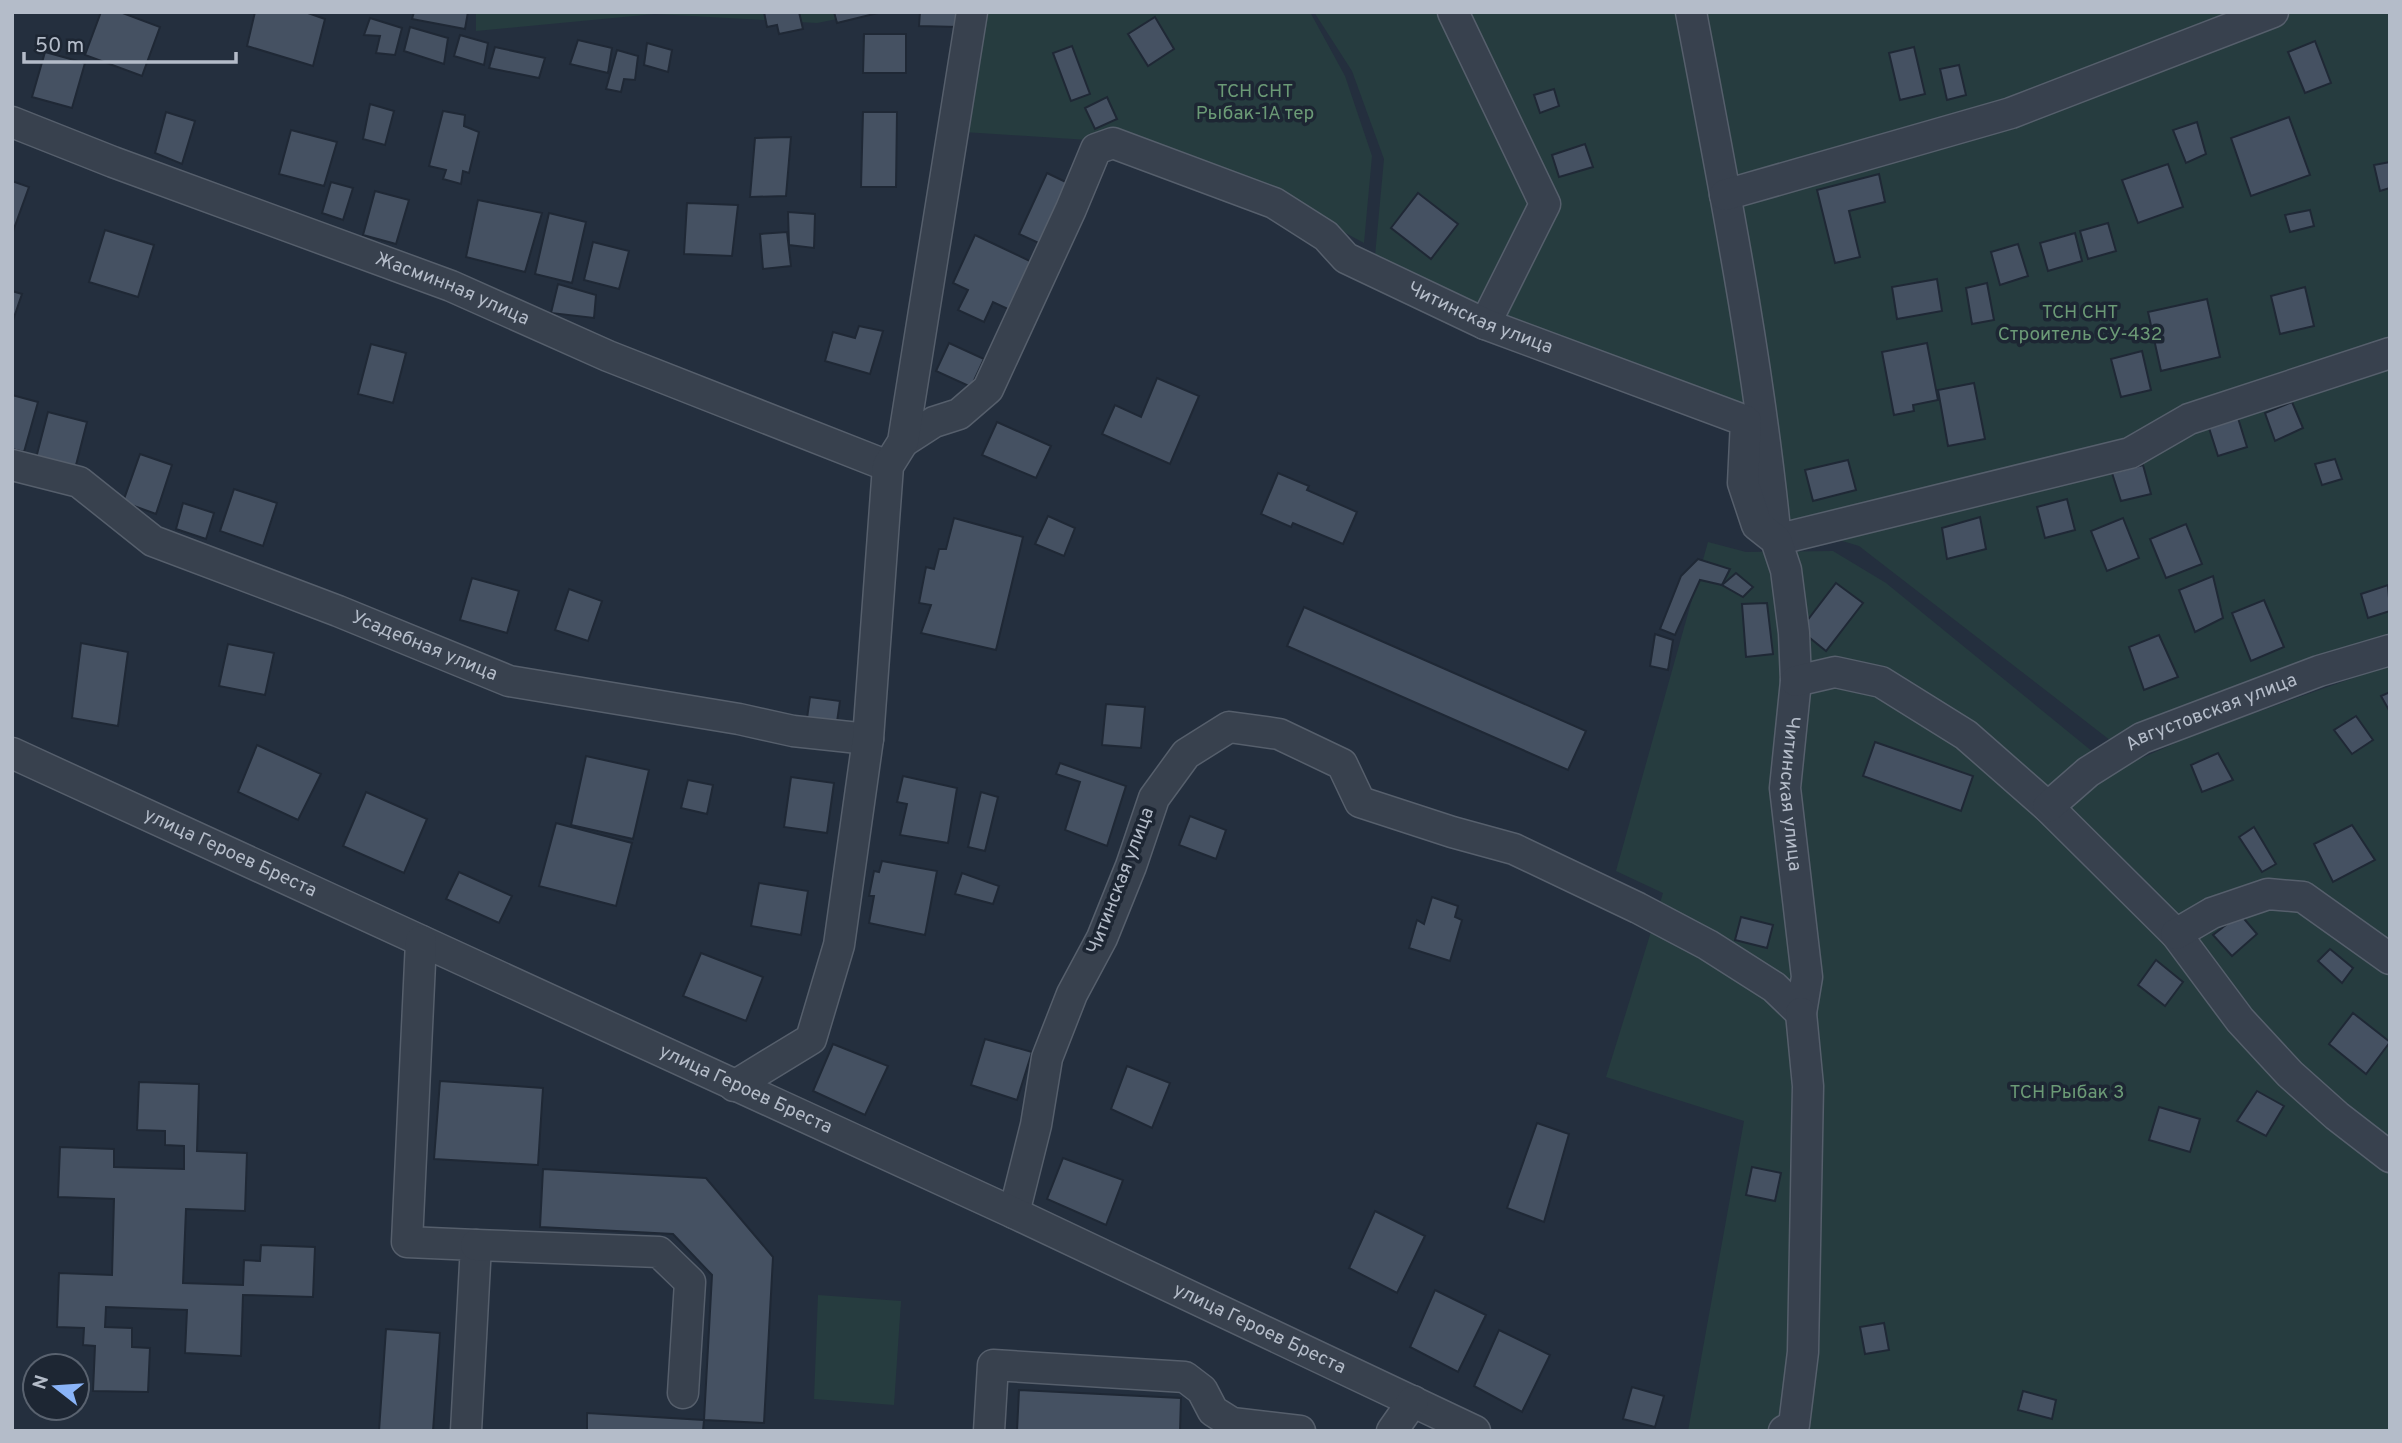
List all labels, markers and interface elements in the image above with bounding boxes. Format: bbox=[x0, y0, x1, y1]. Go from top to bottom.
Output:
scale bar bbox=[24, 21, 236, 65]
text: 50 m bbox=[35, 33, 84, 60]
park label: ТСН СНТ Рыбак-1А тер bbox=[1196, 80, 1314, 126]
street label: Жасминная улица bbox=[372, 247, 533, 331]
street label: Читинская улица bbox=[1403, 277, 1556, 360]
park label: ТСН СНТ Строитель СУ-432 bbox=[1998, 301, 2162, 347]
street label: Усадебная улица bbox=[348, 606, 501, 687]
street label: Августовская улица bbox=[2121, 668, 2301, 757]
street label: Читинская улица bbox=[1773, 715, 1807, 872]
street label: улица Героев Бреста bbox=[140, 803, 321, 903]
street label: Читинская улица bbox=[1082, 804, 1160, 958]
street label: улица Героев Бреста bbox=[655, 1040, 836, 1140]
park label: ТСН Рыбак 3 bbox=[2010, 1081, 2124, 1105]
street label: улица Героев Бреста bbox=[1169, 1278, 1349, 1380]
north arrow bbox=[21, 1352, 91, 1422]
text: N bbox=[28, 1373, 55, 1393]

